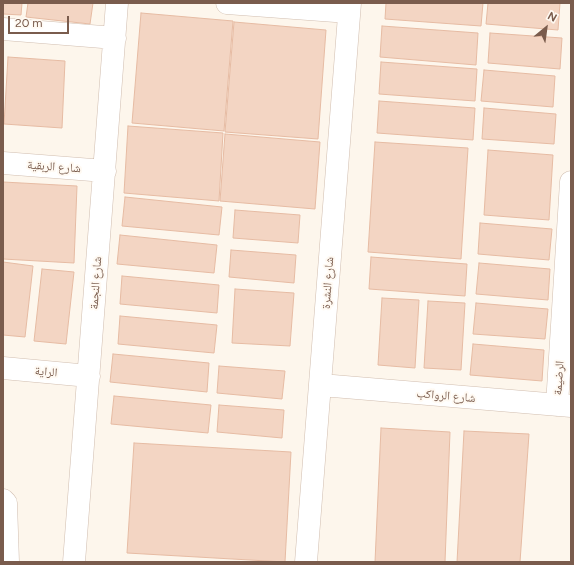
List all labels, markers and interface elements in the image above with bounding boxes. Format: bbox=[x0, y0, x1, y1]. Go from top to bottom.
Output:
scale bar bbox=[10, 8, 71, 34]
north arrow bbox=[526, 8, 566, 48]
text: N bbox=[545, 9, 559, 25]
text: 20 m bbox=[15, 16, 43, 30]
street label: شارع الربقية bbox=[27, 158, 81, 176]
street label: شارع النجمة bbox=[87, 256, 105, 310]
street label: شارع النشرة bbox=[319, 256, 337, 310]
street label: الرضيمة bbox=[551, 360, 567, 396]
street label: الراية bbox=[34, 364, 58, 380]
street label: شارع الرواكب bbox=[416, 386, 476, 406]

